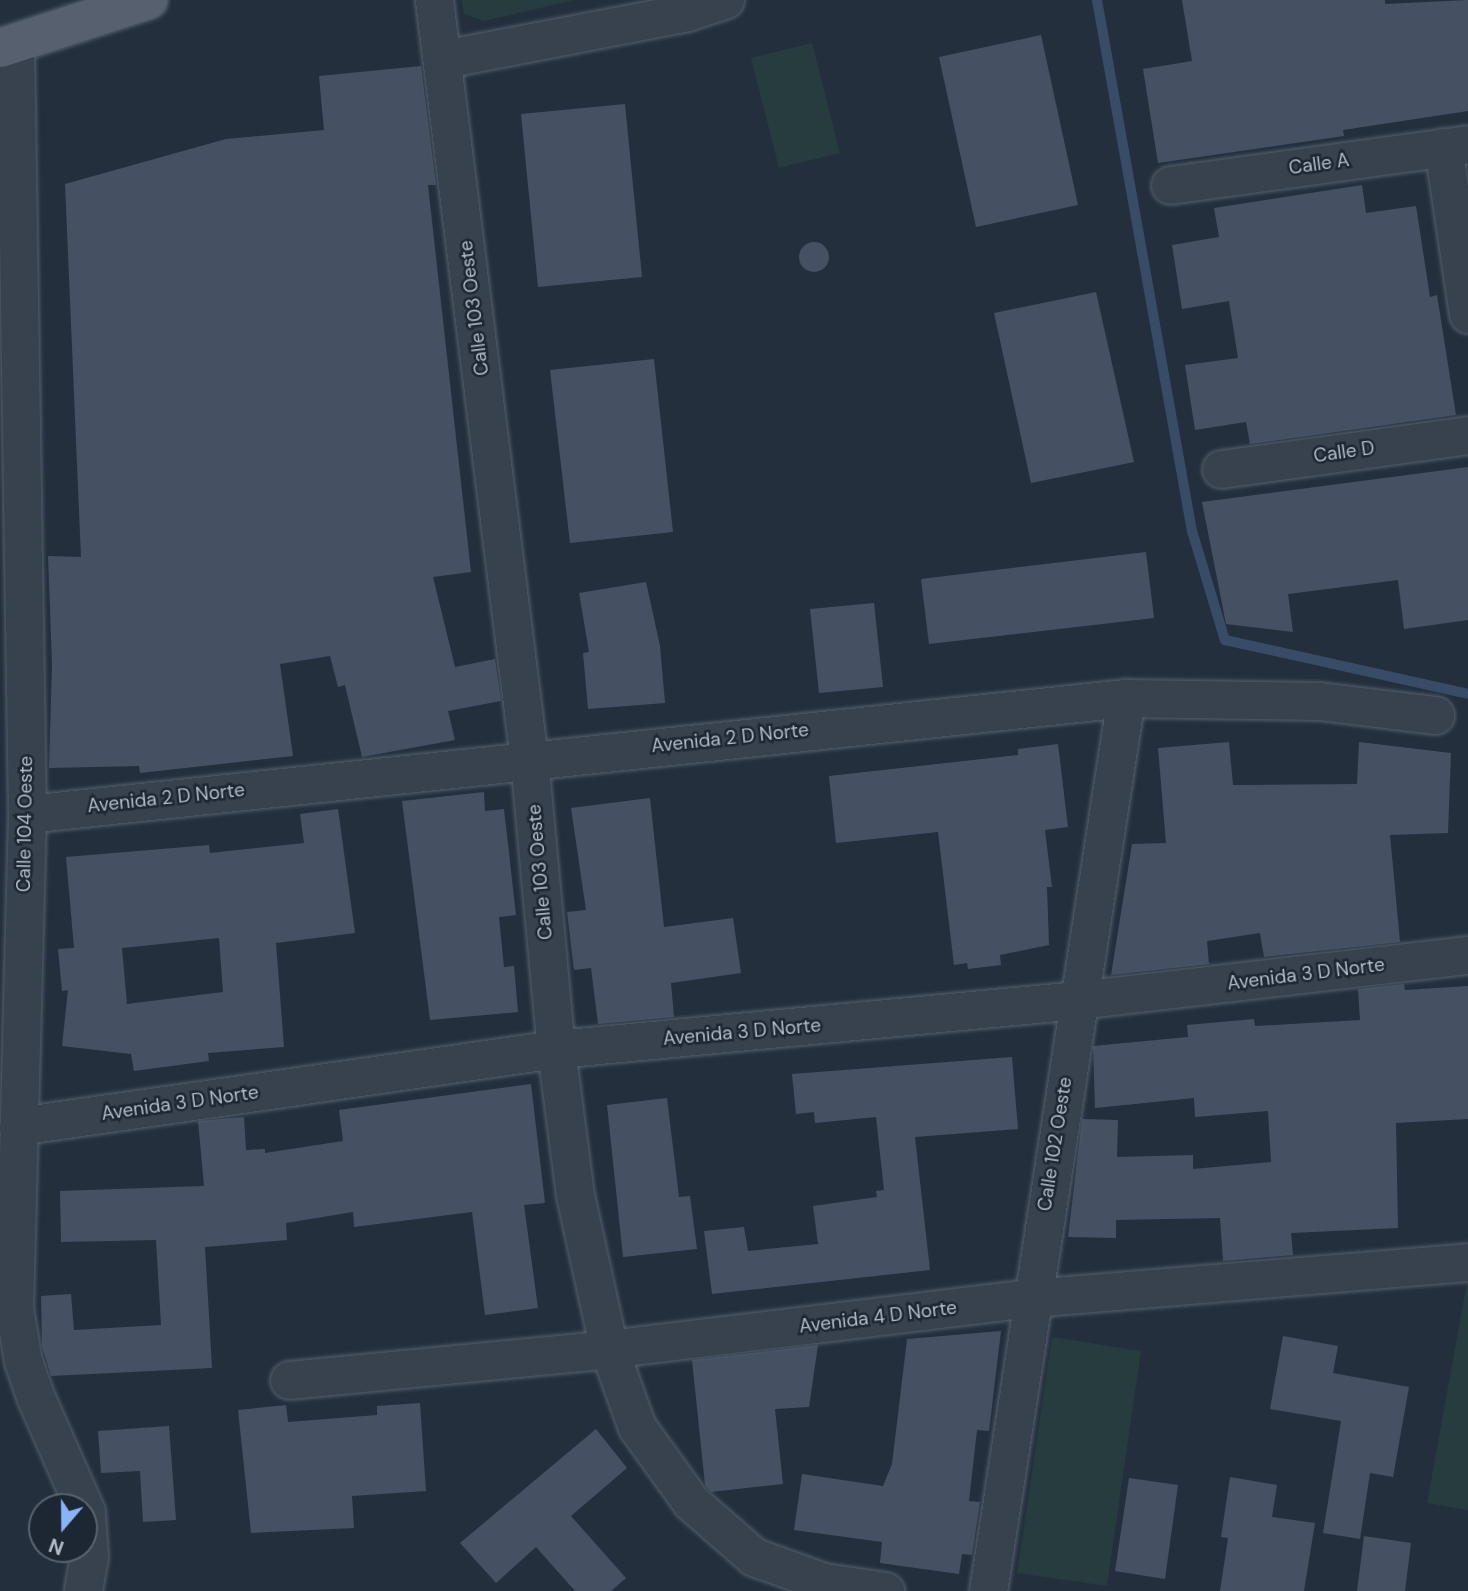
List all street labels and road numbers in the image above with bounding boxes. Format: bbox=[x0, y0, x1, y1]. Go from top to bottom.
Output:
street label: Calle A bbox=[1287, 148, 1351, 180]
street label: Calle 103 Oeste bbox=[454, 239, 494, 377]
street label: Calle D bbox=[1312, 436, 1376, 468]
street label: Avenida 2 D Norte bbox=[650, 718, 810, 758]
street label: Calle 104 Oeste bbox=[12, 756, 38, 892]
street label: Avenida 2 D Norte bbox=[86, 778, 246, 818]
street label: Calle 103 Oeste bbox=[523, 803, 557, 941]
street label: Avenida 3 D Norte bbox=[1226, 953, 1386, 995]
street label: Avenida 3 D Norte bbox=[662, 1014, 822, 1050]
street label: Calle 102 Oeste bbox=[1033, 1075, 1077, 1213]
street label: Avenida 3 D Norte bbox=[100, 1081, 260, 1125]
street label: Avenida 4 D Norte bbox=[798, 1296, 958, 1338]

